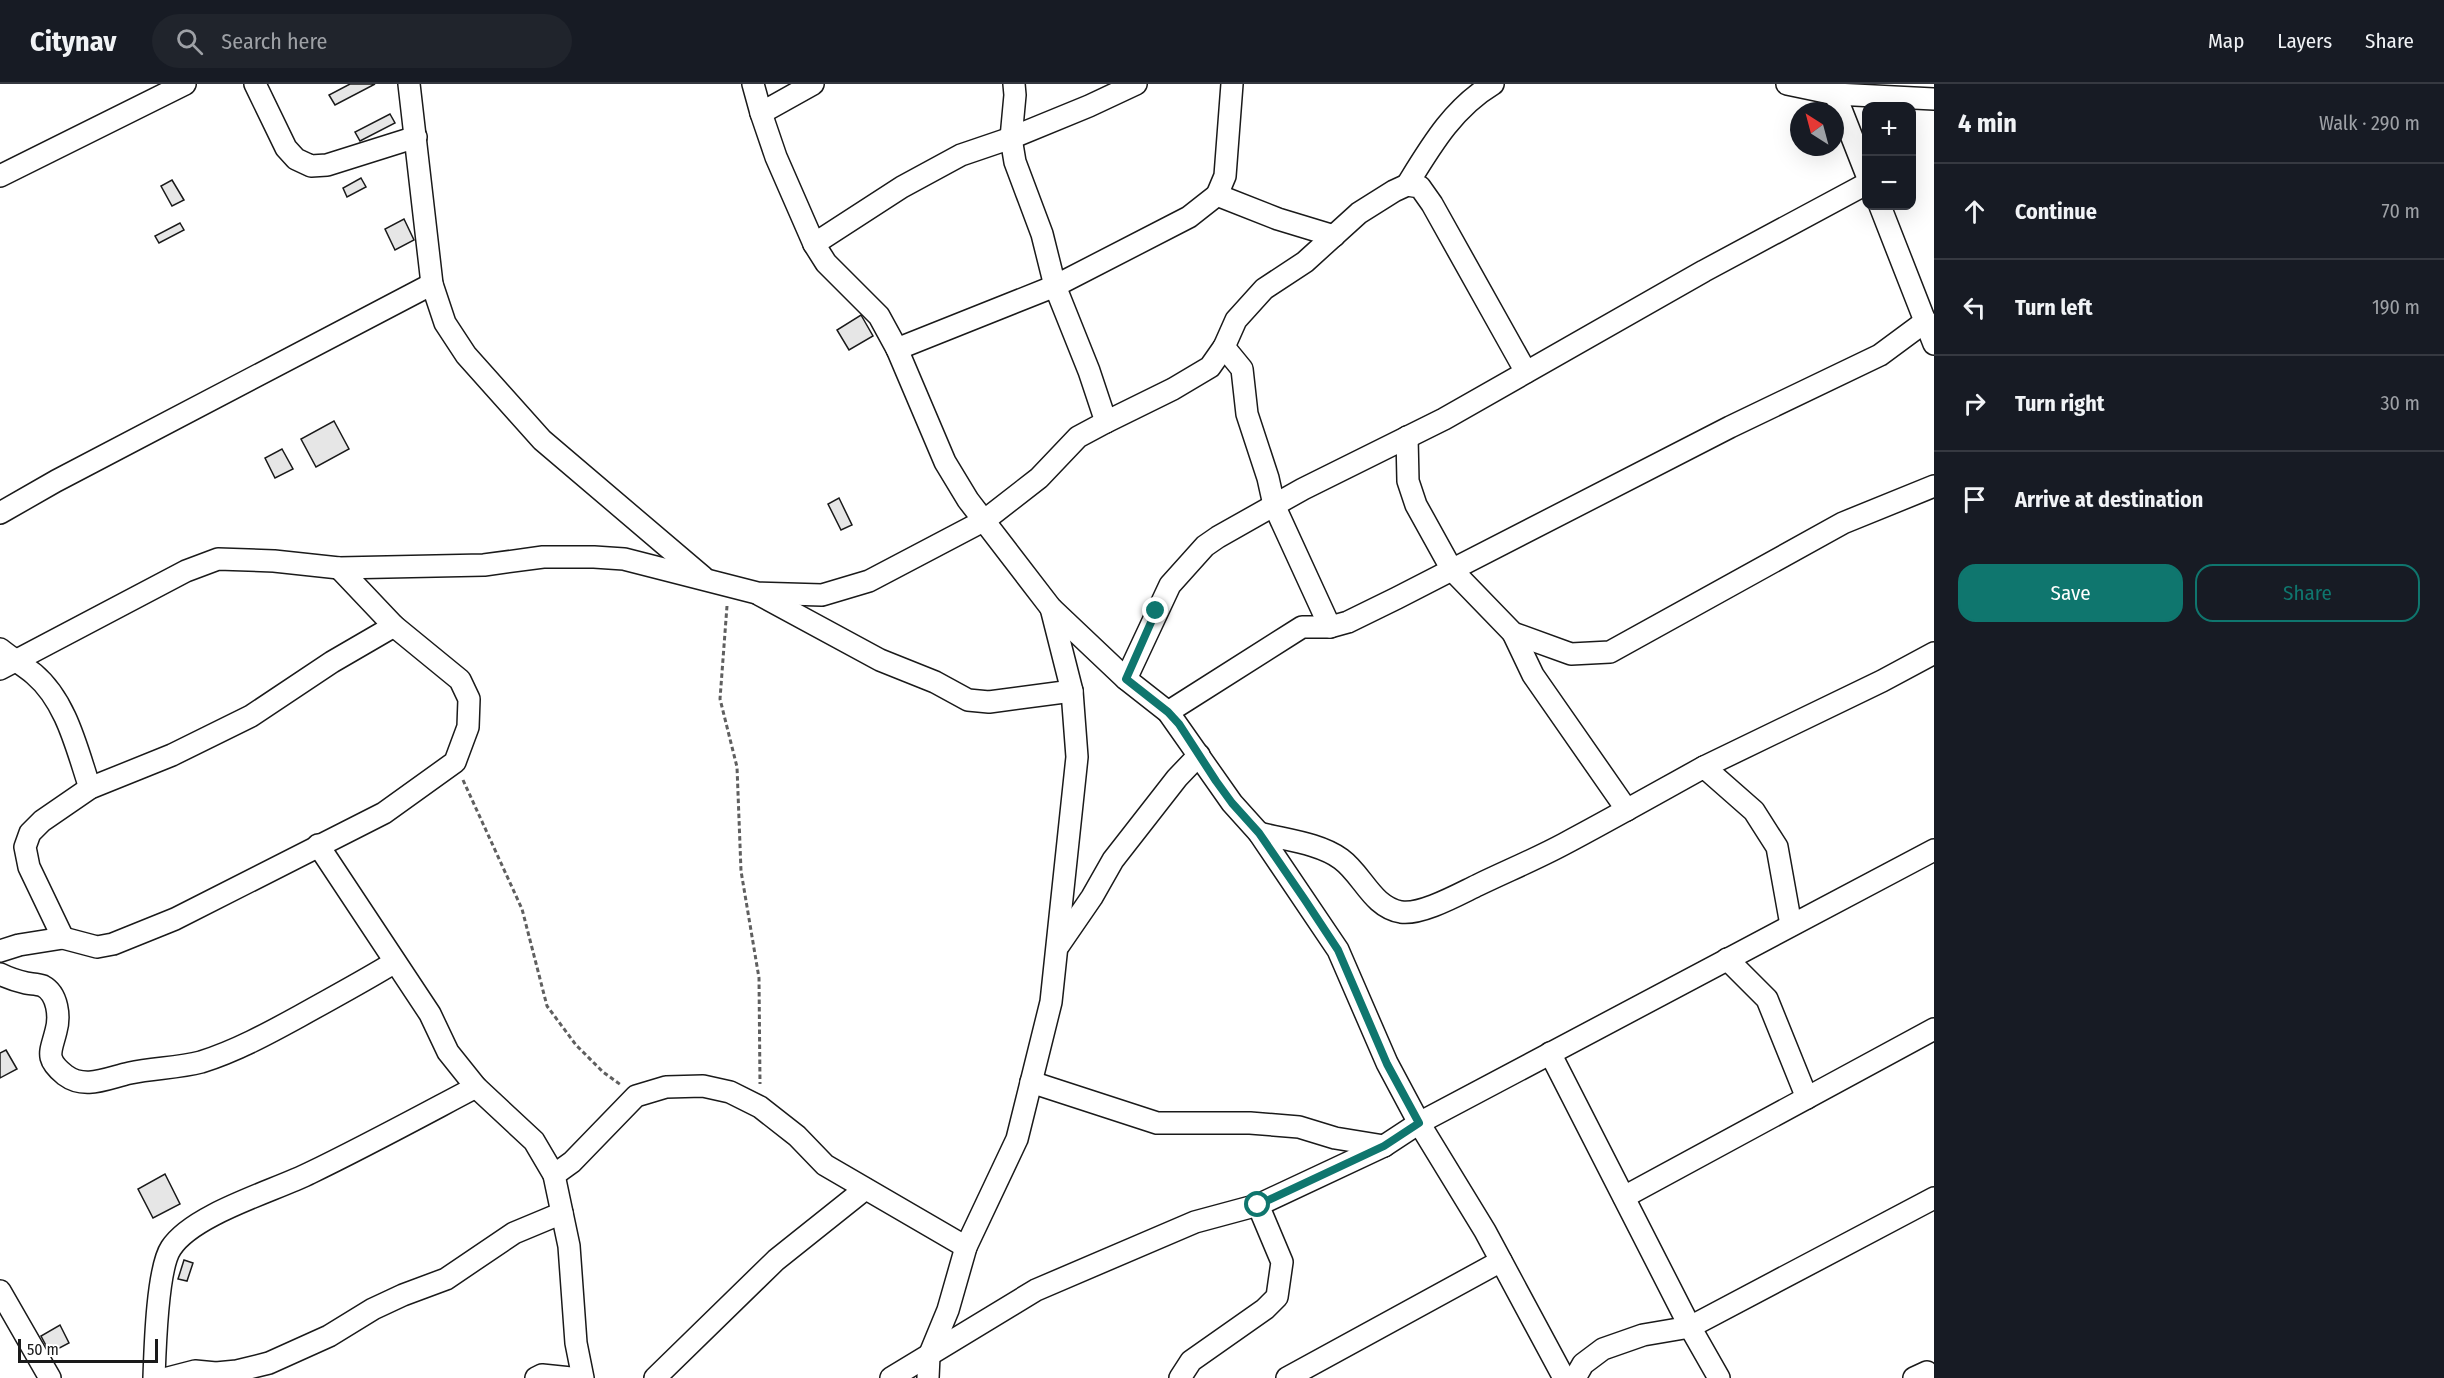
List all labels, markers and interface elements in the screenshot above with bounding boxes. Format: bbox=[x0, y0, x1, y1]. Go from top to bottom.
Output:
search box bbox=[152, 14, 572, 68]
text: Citynav bbox=[30, 25, 116, 58]
icon: search bbox=[173, 25, 206, 58]
text: Search here bbox=[221, 28, 327, 55]
text: Map bbox=[2208, 28, 2244, 54]
text: Layers bbox=[2277, 28, 2332, 54]
text: Share bbox=[2365, 28, 2414, 54]
north arrow bbox=[1790, 102, 1844, 156]
map controls bbox=[1862, 102, 1916, 210]
button: + bbox=[1862, 102, 1916, 156]
text: 4 min bbox=[1958, 108, 2017, 139]
text: Walk · 290 m bbox=[2319, 111, 2420, 135]
button: − bbox=[1862, 156, 1916, 210]
icon: ahead bbox=[1958, 195, 1991, 228]
text: Continue bbox=[2015, 198, 2097, 225]
text: 70 m bbox=[2382, 199, 2420, 223]
icon: left bbox=[1958, 291, 1991, 324]
text: Turn left bbox=[2015, 294, 2093, 321]
text: 190 m bbox=[2372, 295, 2420, 319]
icon: right bbox=[1958, 387, 1991, 420]
text: Turn right bbox=[2015, 390, 2104, 417]
text: 30 m bbox=[2380, 391, 2420, 415]
icon: arrive bbox=[1958, 483, 1991, 516]
text: Arrive at destination bbox=[2015, 486, 2203, 513]
button: Save bbox=[1958, 564, 2183, 622]
button: Share bbox=[2195, 564, 2420, 622]
route end bbox=[1142, 597, 1168, 623]
route start bbox=[1244, 1191, 1270, 1217]
scale bar bbox=[18, 1336, 158, 1364]
text: 50 m bbox=[27, 1340, 59, 1359]

